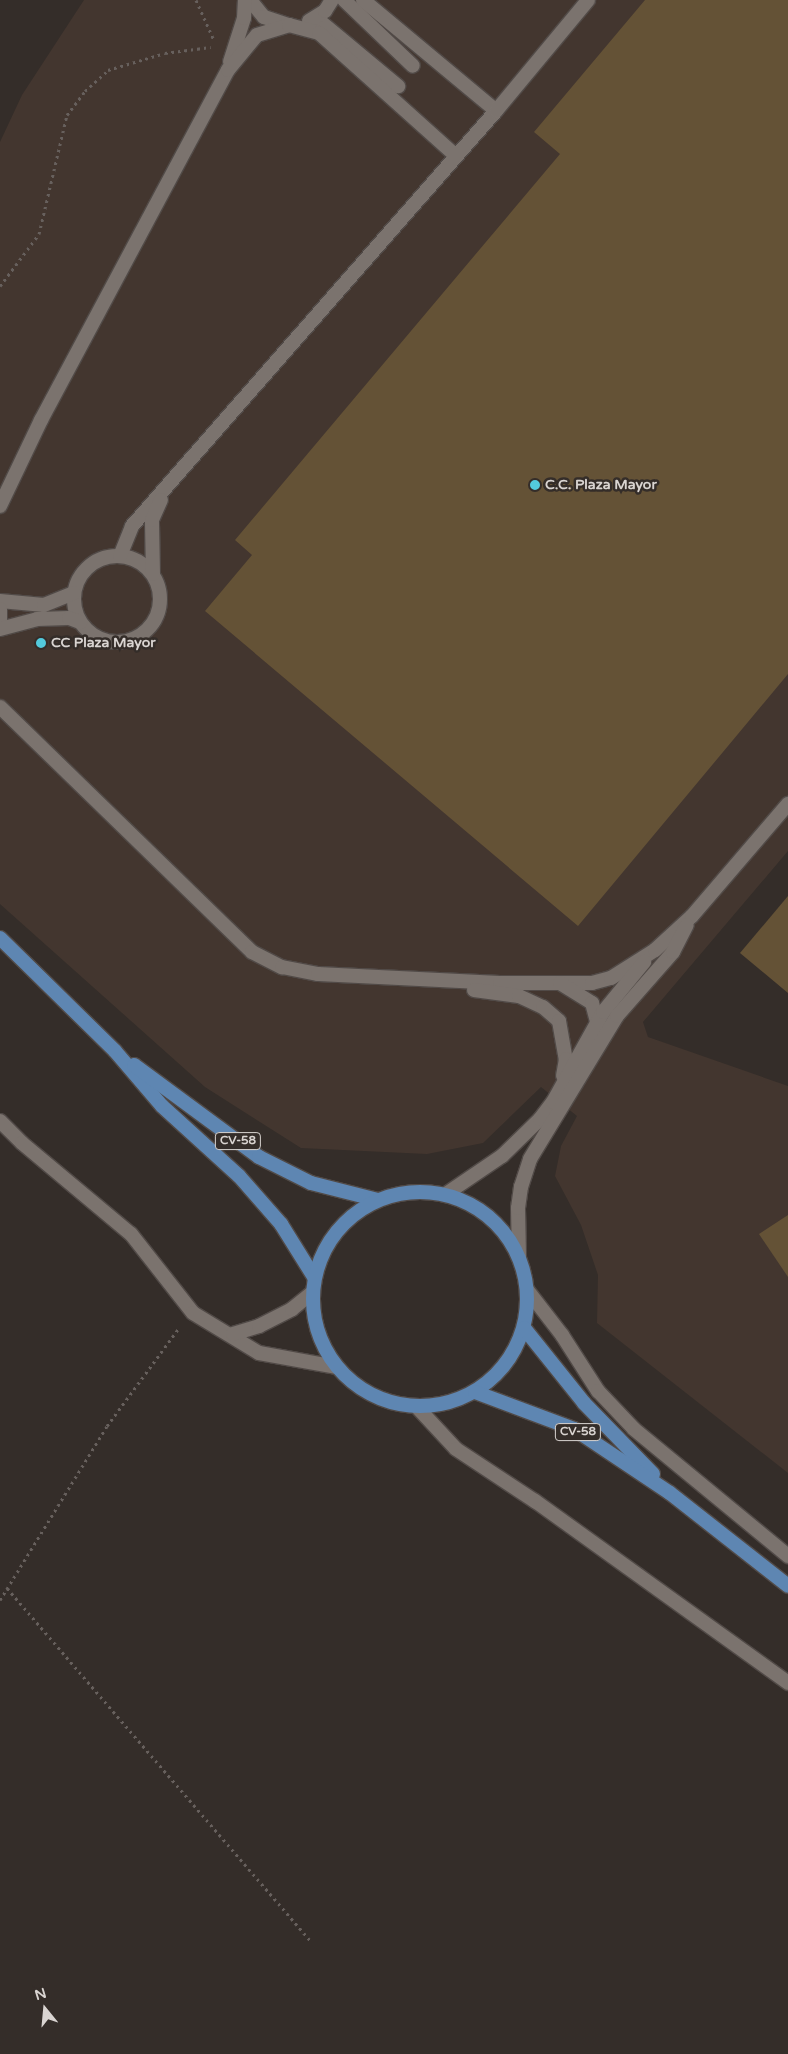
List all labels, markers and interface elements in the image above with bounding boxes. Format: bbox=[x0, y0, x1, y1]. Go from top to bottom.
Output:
place label: C.C. Plaza Mayor bbox=[545, 477, 657, 493]
marker: C.C. Plaza Mayor bbox=[529, 479, 541, 491]
place label: CC Plaza Mayor bbox=[51, 635, 156, 651]
marker: CC Plaza Mayor bbox=[35, 637, 47, 649]
road number: CV-58 bbox=[214, 1132, 262, 1150]
road number: CV-58 bbox=[554, 1422, 602, 1441]
north arrow bbox=[20, 1984, 70, 2034]
text: N bbox=[33, 1984, 48, 2004]

